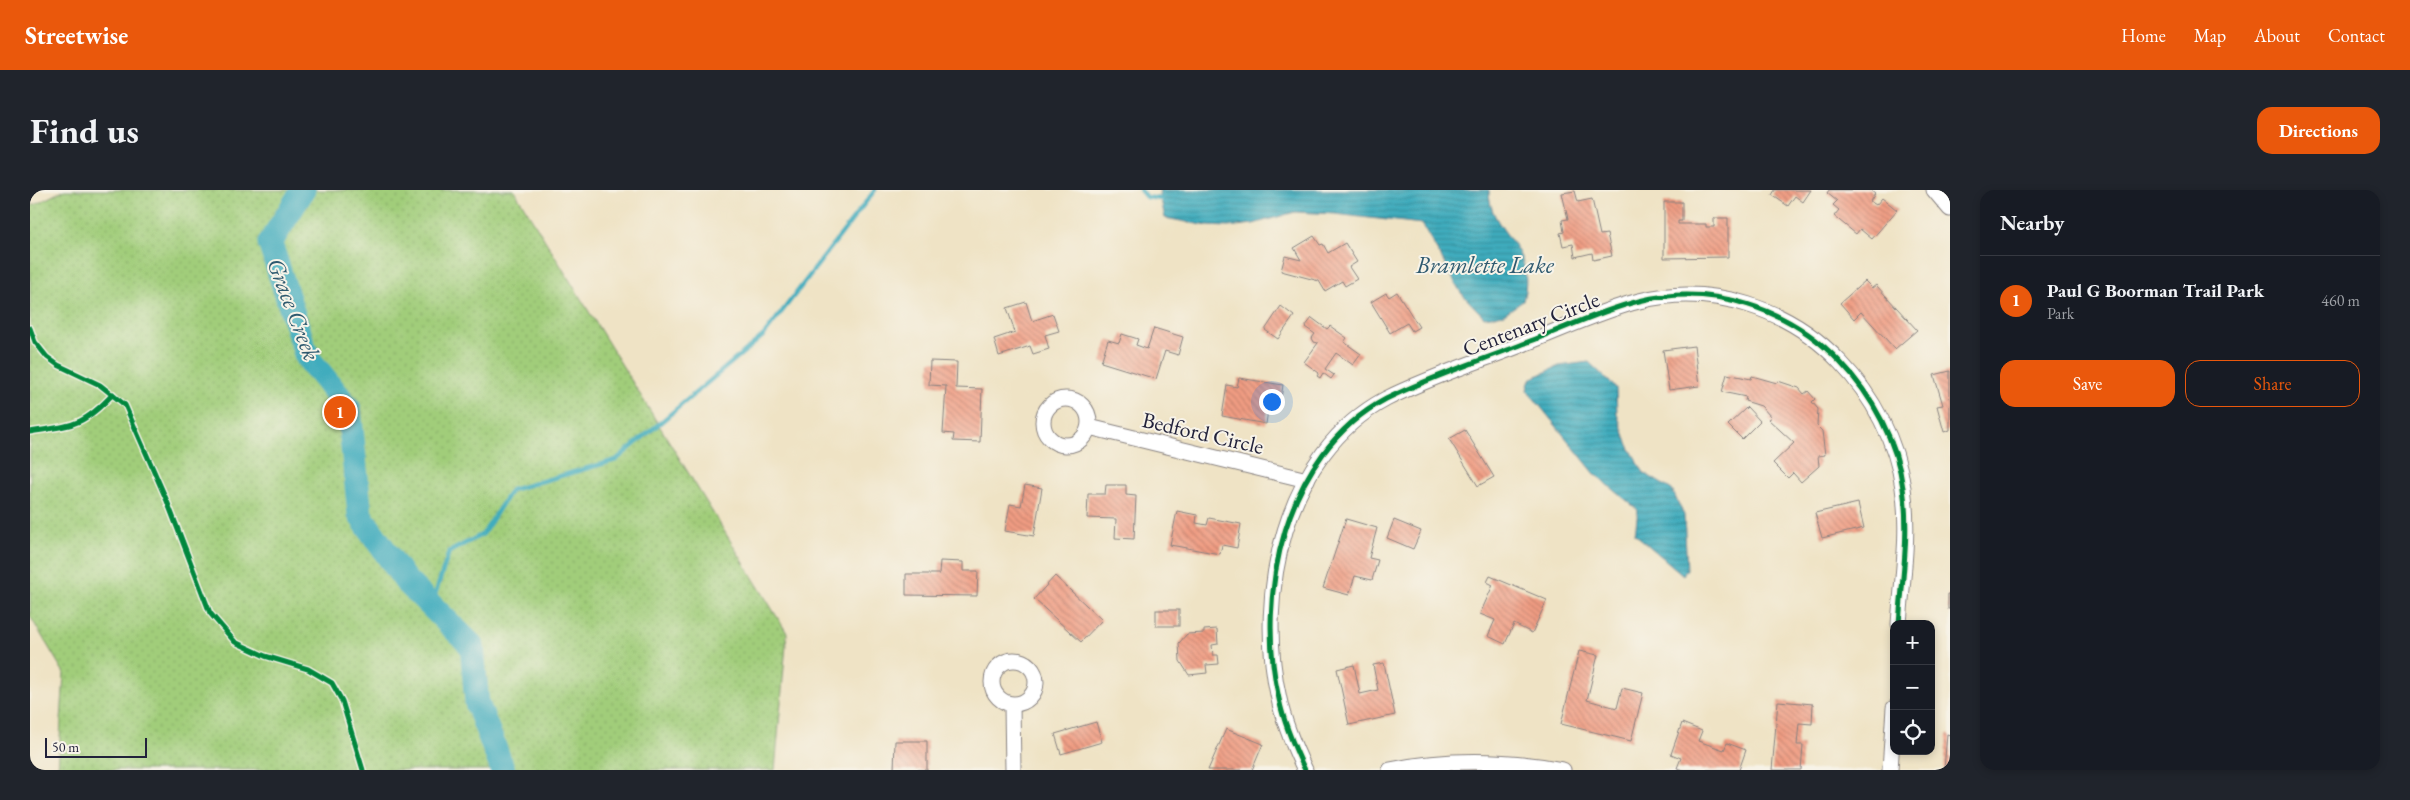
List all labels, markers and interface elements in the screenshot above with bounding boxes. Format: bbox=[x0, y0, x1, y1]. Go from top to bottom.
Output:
text: Streetwise bbox=[25, 20, 128, 51]
text: Home bbox=[2121, 24, 2166, 47]
text: Map bbox=[2194, 24, 2226, 47]
text: About bbox=[2254, 24, 2300, 47]
text: Contact bbox=[2328, 24, 2385, 47]
button: Directions bbox=[2257, 107, 2380, 154]
text: Find us bbox=[30, 108, 139, 153]
text: Nearby bbox=[2000, 209, 2064, 236]
water label: Bramlette Lake bbox=[1415, 249, 1555, 280]
water label: Grace Creek bbox=[260, 253, 328, 365]
text: Paul G Boorman Trail Park bbox=[2047, 278, 2264, 303]
street label: Centenary Circle bbox=[1458, 284, 1604, 363]
text: 1 bbox=[2012, 290, 2020, 311]
text: 460 m bbox=[2321, 290, 2360, 311]
text: Park bbox=[2047, 303, 2074, 324]
button: Save bbox=[2000, 360, 2175, 407]
button: Share bbox=[2185, 360, 2360, 407]
your location bbox=[1259, 389, 1285, 415]
pin: 1 bbox=[324, 393, 356, 431]
street label: Bedford Circle bbox=[1139, 405, 1267, 461]
map controls bbox=[1890, 620, 1935, 755]
button: + bbox=[1890, 620, 1935, 665]
button: − bbox=[1890, 665, 1935, 710]
button: locate bbox=[1890, 710, 1935, 755]
scale bar bbox=[45, 735, 148, 758]
text: 50 m bbox=[52, 738, 79, 756]

